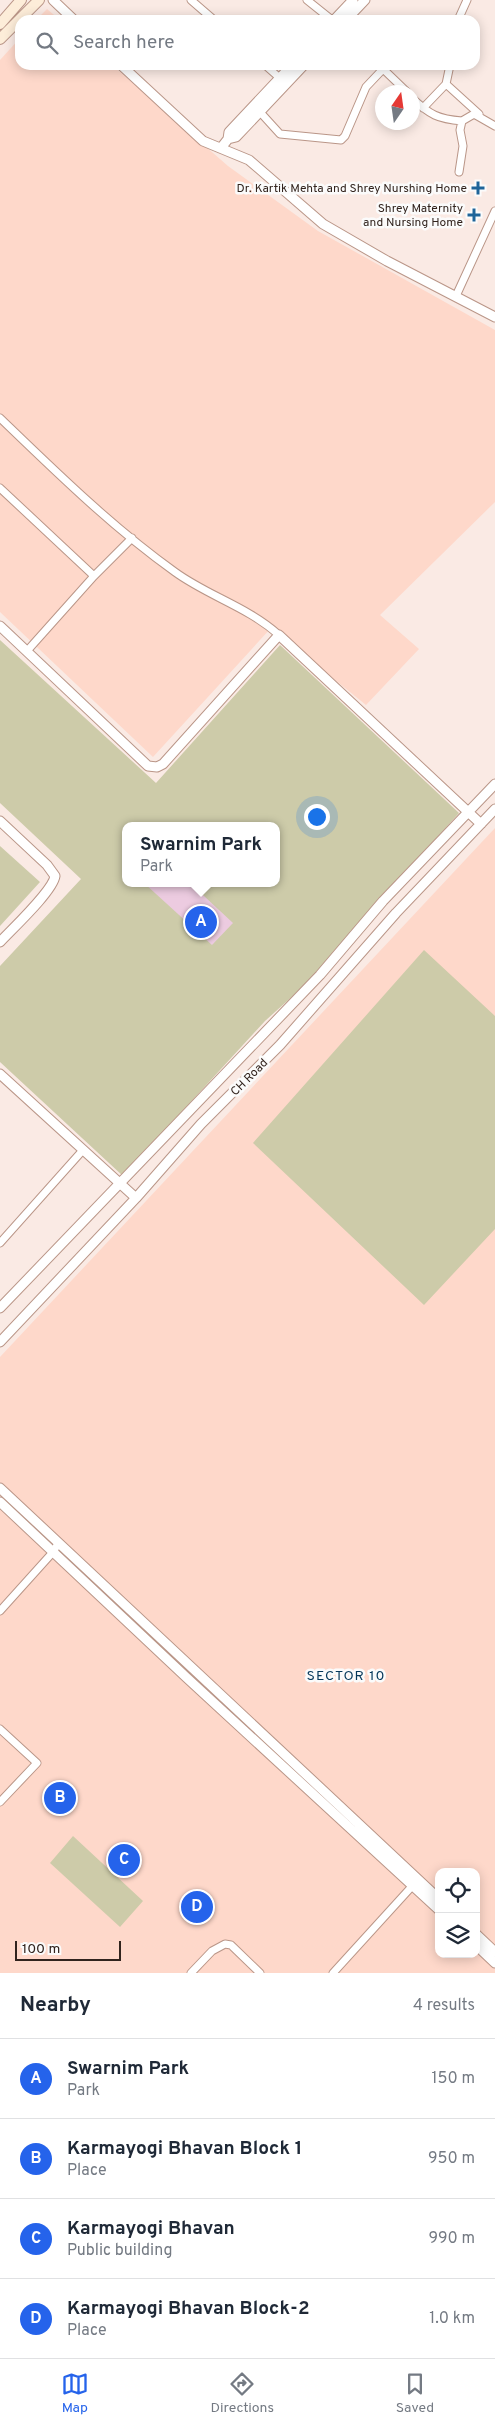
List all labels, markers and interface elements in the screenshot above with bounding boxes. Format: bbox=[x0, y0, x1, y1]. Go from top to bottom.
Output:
search box bbox=[15, 15, 480, 70]
icon: search bbox=[33, 29, 61, 57]
text: Search here bbox=[73, 31, 175, 55]
north arrow bbox=[375, 85, 420, 130]
place label: Dr. Kartik Mehta and Shrey Nurshing Home bbox=[237, 181, 467, 197]
marker: Dr. Kartik Mehta and Shrey Nurshing Home bbox=[471, 181, 485, 195]
place label: Shrey Maternity and Nursing Home bbox=[363, 201, 463, 231]
marker: Shrey Maternity and Nursing Home bbox=[467, 208, 481, 222]
your location bbox=[304, 804, 330, 830]
popup bbox=[122, 822, 280, 887]
text: Swarnim Park bbox=[140, 833, 262, 857]
text: Park bbox=[140, 857, 173, 877]
pin: A bbox=[185, 903, 217, 941]
street label: CH Road bbox=[228, 1056, 272, 1100]
district label: SECTOR 10 bbox=[307, 1668, 385, 1685]
pin: B bbox=[44, 1779, 76, 1817]
pin: C bbox=[108, 1841, 140, 1879]
map controls bbox=[435, 1868, 480, 1958]
button: locate bbox=[435, 1868, 480, 1913]
pin: D bbox=[181, 1888, 213, 1926]
button: layers bbox=[435, 1913, 480, 1958]
scale bar bbox=[15, 1938, 121, 1961]
text: 100 m bbox=[22, 1941, 60, 1958]
text: Nearby bbox=[20, 1992, 91, 2019]
text: 4 results bbox=[413, 1996, 475, 2016]
text: Swarnim Park bbox=[67, 2057, 189, 2081]
text: A bbox=[30, 2069, 42, 2089]
text: 150 m bbox=[432, 2069, 475, 2089]
text: Park bbox=[67, 2081, 100, 2101]
text: Karmayogi Bhavan Block 1 bbox=[67, 2137, 302, 2161]
text: B bbox=[30, 2149, 42, 2169]
text: 950 m bbox=[428, 2149, 475, 2169]
text: Place bbox=[67, 2161, 107, 2181]
text: Karmayogi Bhavan bbox=[67, 2217, 235, 2241]
text: C bbox=[31, 2229, 41, 2249]
text: 990 m bbox=[428, 2229, 475, 2249]
text: Public building bbox=[67, 2241, 172, 2261]
text: Karmayogi Bhavan Block-2 bbox=[67, 2297, 310, 2321]
text: D bbox=[30, 2309, 42, 2329]
text: 1.0 km bbox=[429, 2309, 475, 2329]
text: Place bbox=[67, 2321, 107, 2341]
tab: Map bbox=[61, 2370, 89, 2417]
tab: Directions bbox=[210, 2370, 274, 2417]
tab: Saved bbox=[396, 2370, 434, 2417]

